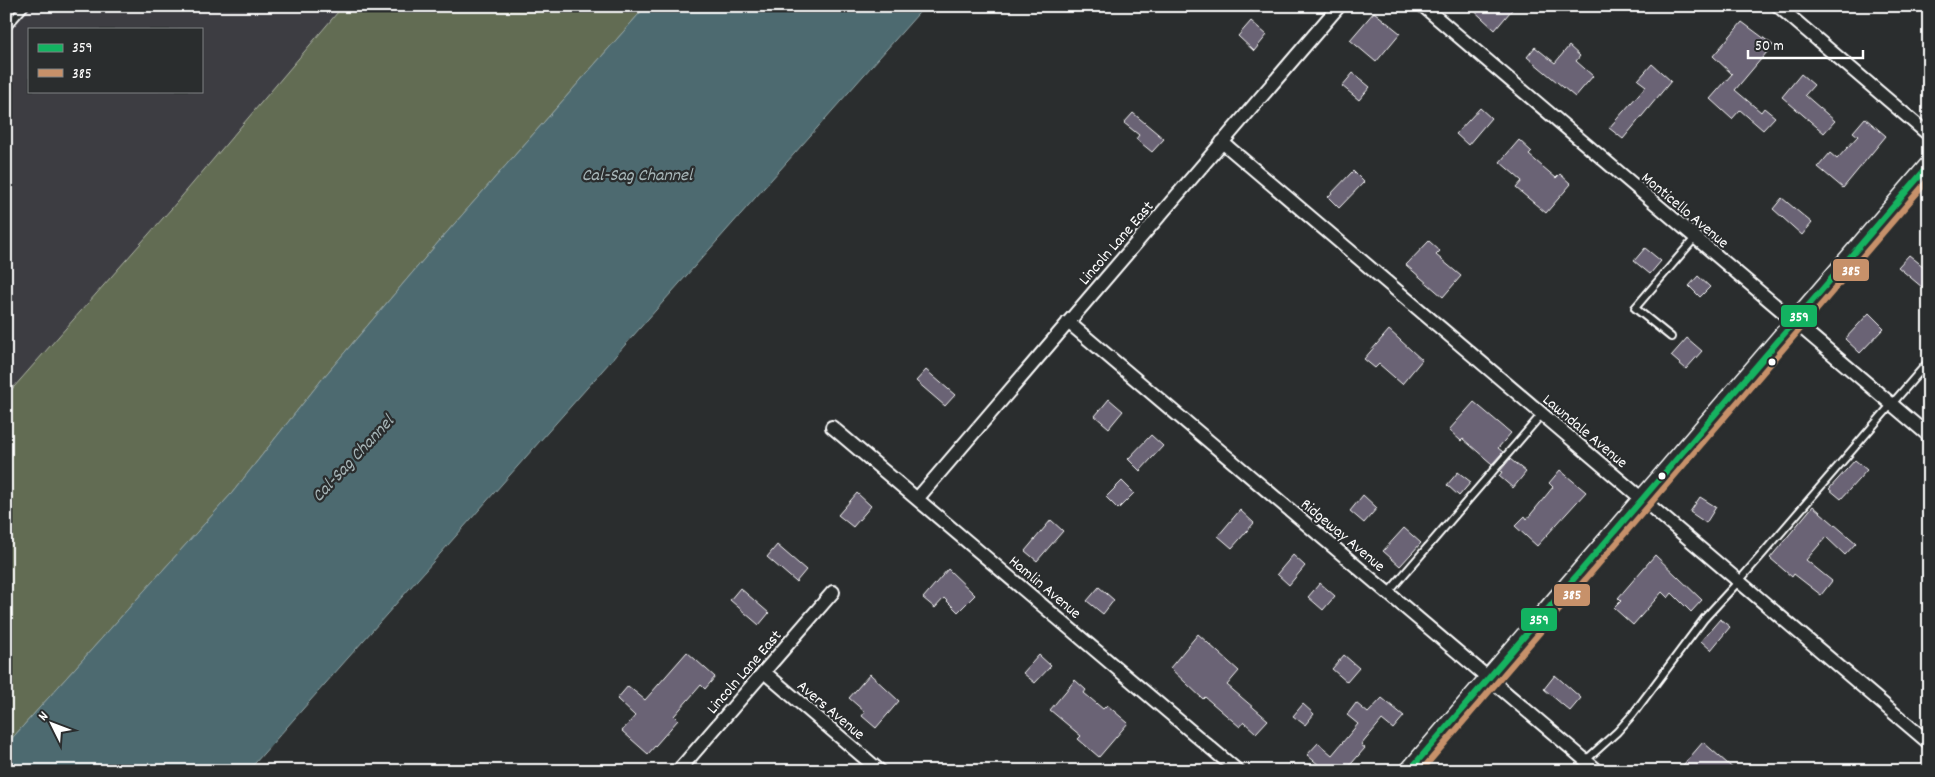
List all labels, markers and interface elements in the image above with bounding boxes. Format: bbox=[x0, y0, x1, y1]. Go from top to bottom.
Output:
legend bbox=[28, 28, 202, 92]
scale bar bbox=[1748, 28, 1862, 60]
text: 50 m bbox=[1755, 36, 1784, 58]
text: 359 bbox=[72, 38, 92, 60]
text: 385 bbox=[72, 64, 92, 86]
water label: Cal-Sag Channel bbox=[582, 164, 694, 189]
street label: Monticello Avenue bbox=[1635, 167, 1733, 255]
street label: Lincoln Lane East bbox=[1074, 196, 1160, 291]
line badge: 385 bbox=[1832, 258, 1870, 282]
text: 385 bbox=[1842, 262, 1861, 282]
line badge: 359 bbox=[1780, 304, 1818, 328]
text: 359 bbox=[1789, 308, 1809, 328]
unlabelled marker bbox=[1767, 357, 1777, 367]
street label: Lawndale Avenue bbox=[1537, 389, 1632, 474]
water label: Cal-Sag Channel bbox=[307, 409, 402, 509]
unlabelled marker bbox=[1657, 471, 1667, 481]
street label: Ridgeway Avenue bbox=[1295, 494, 1390, 578]
street label: Hamlin Avenue bbox=[1003, 551, 1086, 625]
line badge: 385 bbox=[1553, 583, 1591, 607]
text: 385 bbox=[1563, 586, 1582, 606]
line badge: 359 bbox=[1520, 607, 1558, 632]
text: 359 bbox=[1529, 611, 1549, 631]
street label: Lincoln Lane East bbox=[702, 625, 788, 720]
street label: Avers Avenue bbox=[791, 676, 869, 746]
north arrow bbox=[28, 700, 78, 750]
text: N bbox=[34, 707, 54, 726]

